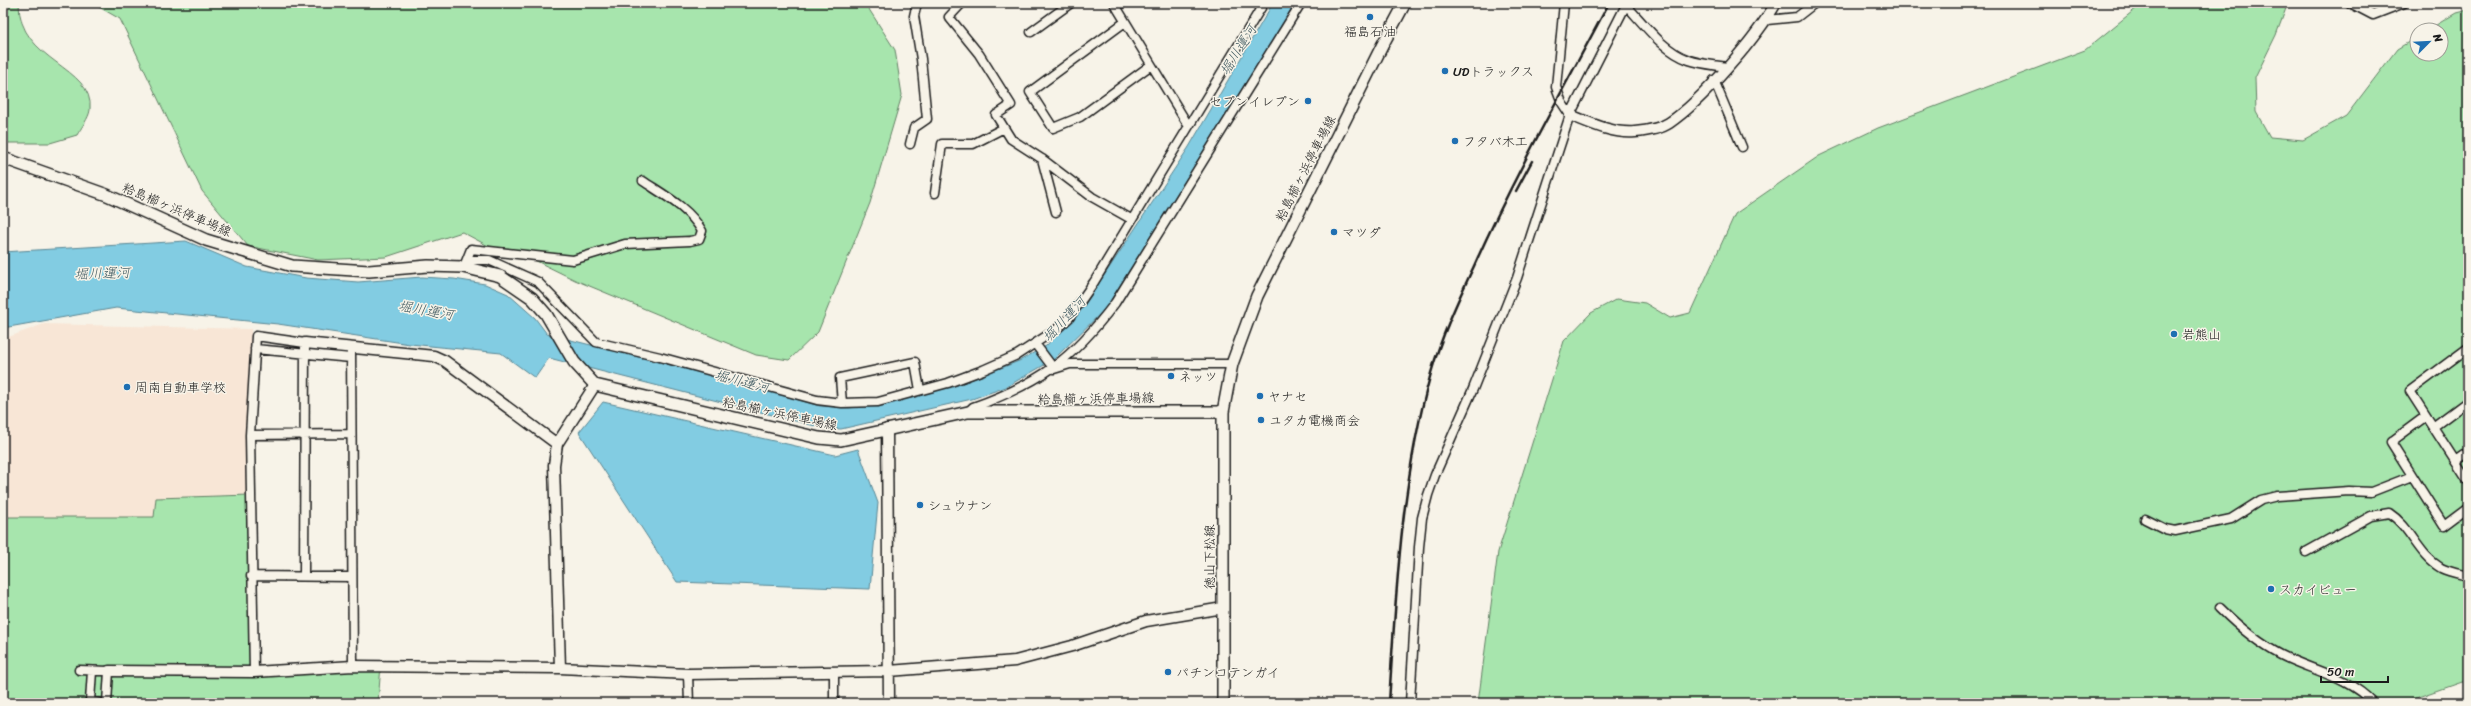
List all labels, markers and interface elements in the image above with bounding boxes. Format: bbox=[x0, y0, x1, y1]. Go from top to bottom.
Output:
marker: 福島石油 bbox=[1365, 12, 1375, 22]
water label: 堀川運河 bbox=[1213, 18, 1265, 81]
place label: 福島石油 bbox=[1344, 20, 1396, 43]
north arrow bbox=[2409, 22, 2449, 62]
text: N bbox=[2427, 30, 2448, 46]
place label: UDトラックス bbox=[1453, 60, 1534, 83]
marker: UDトラックス bbox=[1440, 66, 1450, 76]
place label: セブンイレブン bbox=[1209, 90, 1300, 113]
marker: セブンイレブン bbox=[1303, 96, 1313, 106]
street label: 粭島櫛ヶ浜停車場線 bbox=[1269, 110, 1343, 226]
place label: フタバ木工 bbox=[1463, 130, 1528, 153]
marker: フタバ木工 bbox=[1450, 136, 1460, 146]
street label: 粭島櫛ヶ浜停車場線 bbox=[118, 176, 236, 243]
place label: マツダ bbox=[1342, 221, 1381, 244]
marker: マツダ bbox=[1329, 227, 1339, 237]
water label: 堀川運河 bbox=[74, 260, 132, 287]
water label: 堀川運河 bbox=[1036, 289, 1094, 348]
water label: 堀川運河 bbox=[396, 293, 458, 328]
place label: 岩熊山 bbox=[2182, 323, 2221, 346]
marker: 岩熊山 bbox=[2169, 329, 2179, 339]
water label: 堀川運河 bbox=[712, 363, 774, 401]
place label: ネッツ bbox=[1179, 365, 1217, 388]
marker: ネッツ bbox=[1166, 371, 1176, 381]
place label: 周南自動車学校 bbox=[135, 376, 226, 399]
marker: 周南自動車学校 bbox=[122, 382, 132, 392]
place label: ヤナセ bbox=[1268, 385, 1307, 408]
street label: 粭島櫛ヶ浜停車場線 bbox=[1037, 386, 1156, 411]
street label: 粭島櫛ヶ浜停車場線 bbox=[720, 390, 840, 437]
marker: ヤナセ bbox=[1255, 391, 1265, 401]
place label: ユタカ電機商会 bbox=[1269, 409, 1360, 432]
marker: ユタカ電機商会 bbox=[1256, 415, 1266, 425]
place label: シュウナン bbox=[928, 494, 992, 517]
marker: シュウナン bbox=[915, 500, 925, 510]
street label: 徳山下松線 bbox=[1198, 524, 1221, 590]
place label: スカイビュー bbox=[2279, 578, 2357, 601]
marker: スカイビュー bbox=[2266, 584, 2276, 594]
scale bar bbox=[2321, 658, 2388, 684]
place label: パチンコテンガイ bbox=[1176, 661, 1279, 684]
text: 50 m bbox=[2327, 661, 2354, 683]
marker: パチンコテンガイ bbox=[1163, 667, 1173, 677]

